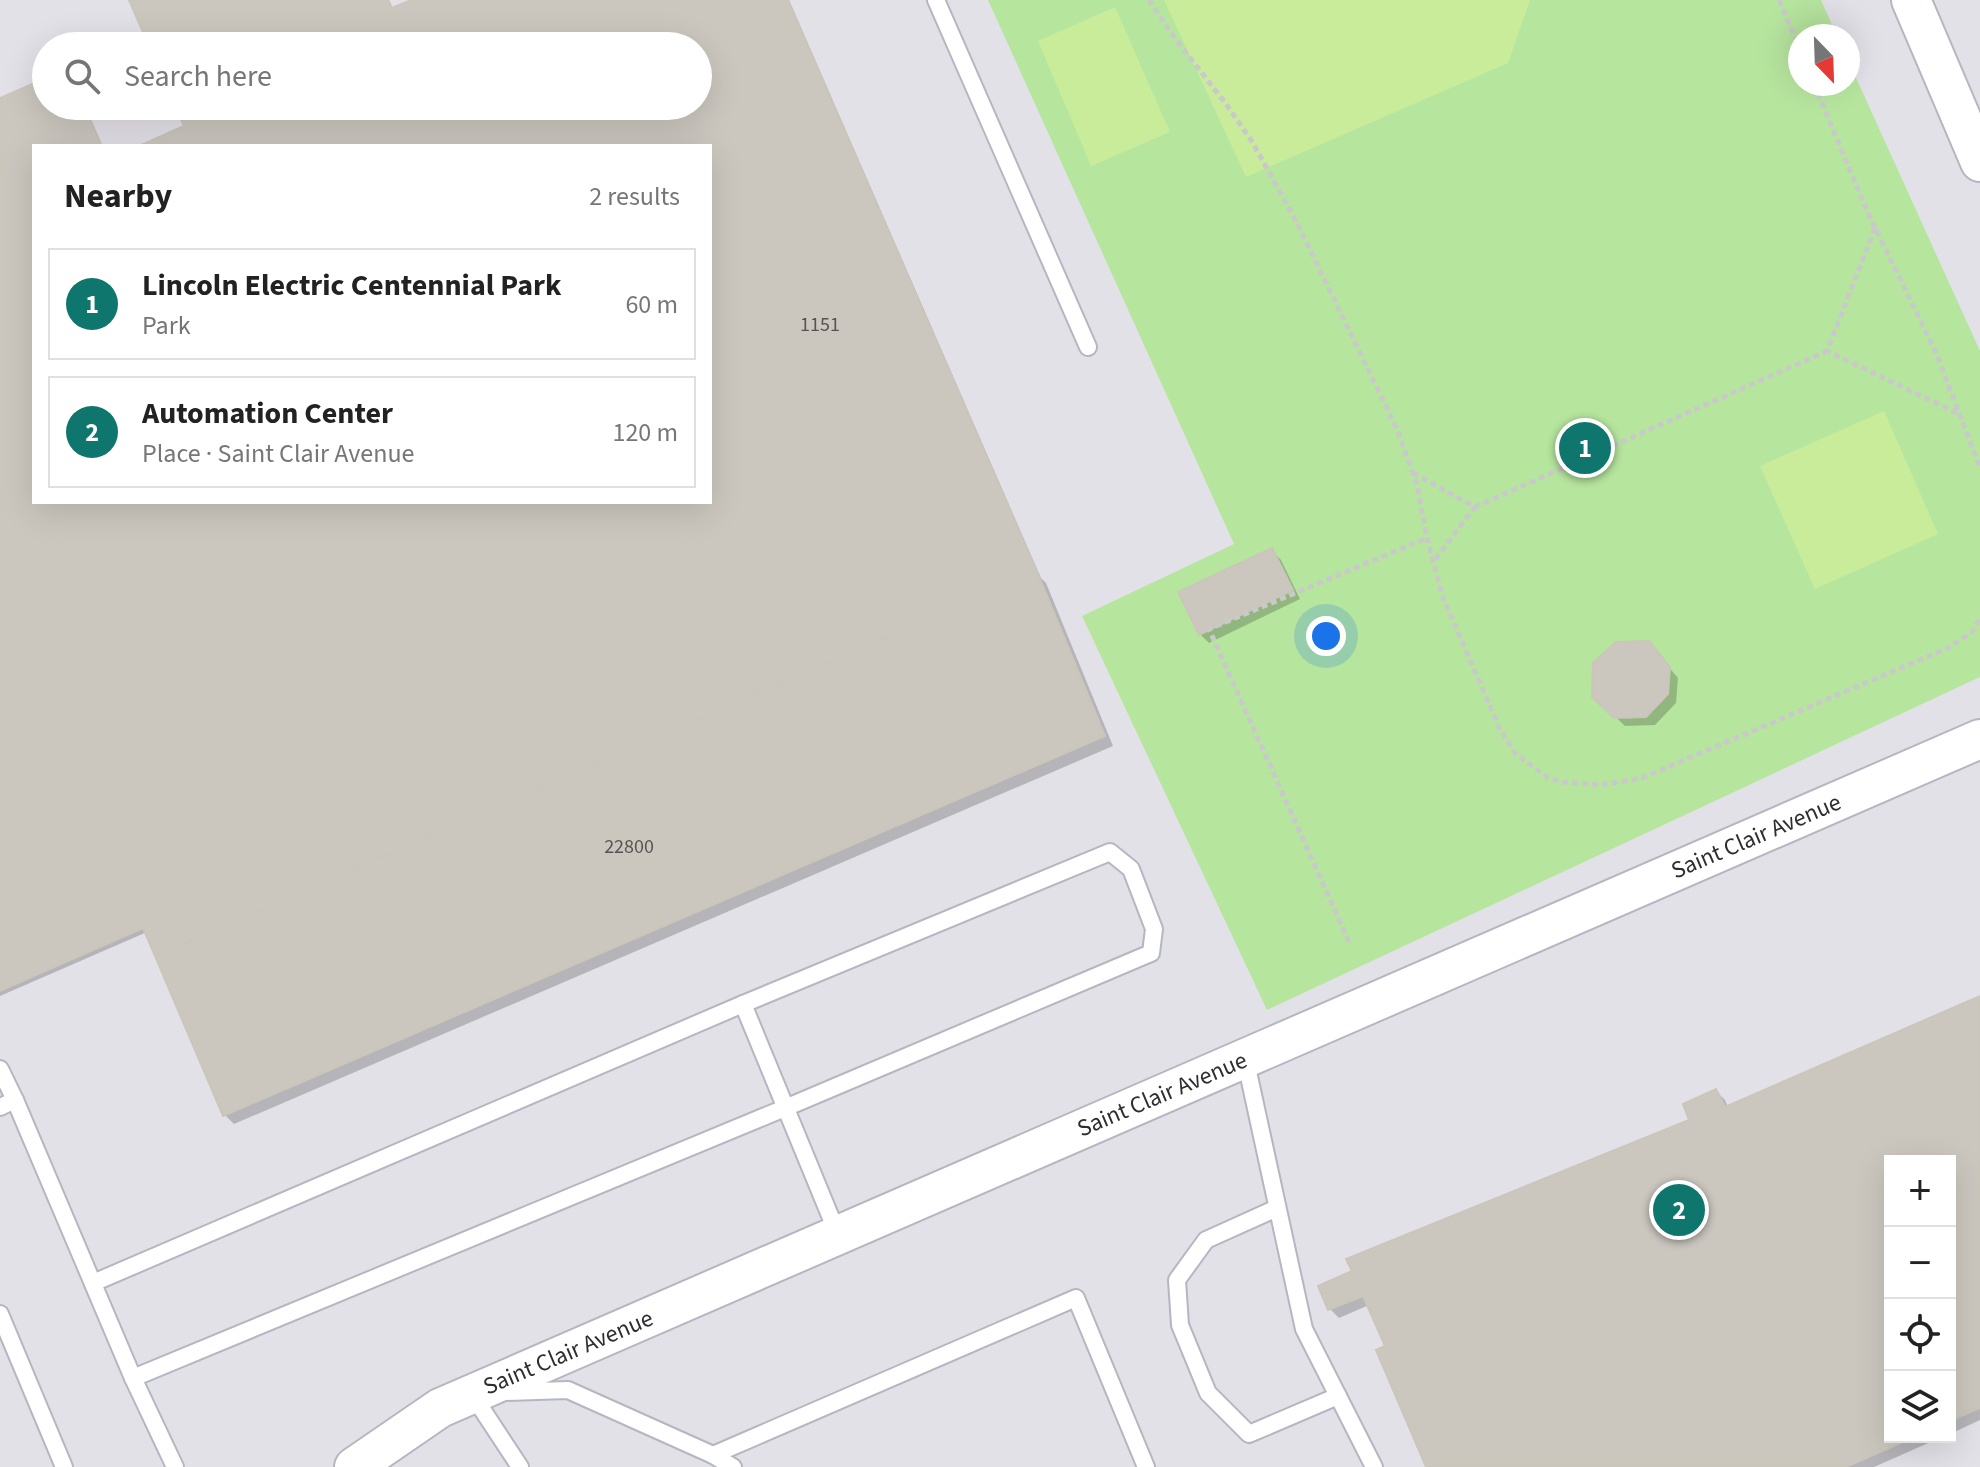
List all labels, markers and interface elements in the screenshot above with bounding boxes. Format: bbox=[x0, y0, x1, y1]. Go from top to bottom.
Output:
north arrow bbox=[1788, 24, 1860, 96]
search box bbox=[32, 32, 712, 120]
icon: search bbox=[60, 54, 104, 98]
text: Search here bbox=[124, 55, 272, 98]
text: Nearby bbox=[64, 172, 172, 221]
text: 2 results bbox=[589, 178, 680, 215]
text: Lincoln Electric Centennial Park bbox=[142, 264, 561, 307]
text: 1 bbox=[85, 286, 99, 323]
text: 60 m bbox=[625, 286, 678, 323]
text: Park bbox=[142, 307, 191, 344]
house number: 1151 bbox=[800, 311, 840, 339]
text: Automation Center bbox=[142, 392, 393, 435]
text: 2 bbox=[85, 414, 99, 451]
text: 120 m bbox=[612, 414, 678, 451]
pin: 1 bbox=[1559, 418, 1611, 478]
text: Place · Saint Clair Avenue bbox=[142, 435, 414, 472]
your location bbox=[1306, 616, 1346, 656]
street label: Saint Clair Avenue bbox=[1666, 785, 1847, 888]
house number: 22800 bbox=[604, 833, 654, 861]
street label: Saint Clair Avenue bbox=[1072, 1043, 1253, 1146]
map controls bbox=[1884, 1155, 1956, 1443]
button: + bbox=[1884, 1155, 1956, 1227]
pin: 2 bbox=[1653, 1180, 1705, 1240]
button: − bbox=[1884, 1227, 1956, 1299]
button: locate bbox=[1884, 1299, 1956, 1371]
street label: Saint Clair Avenue bbox=[478, 1301, 659, 1404]
button: layers bbox=[1884, 1371, 1956, 1443]

